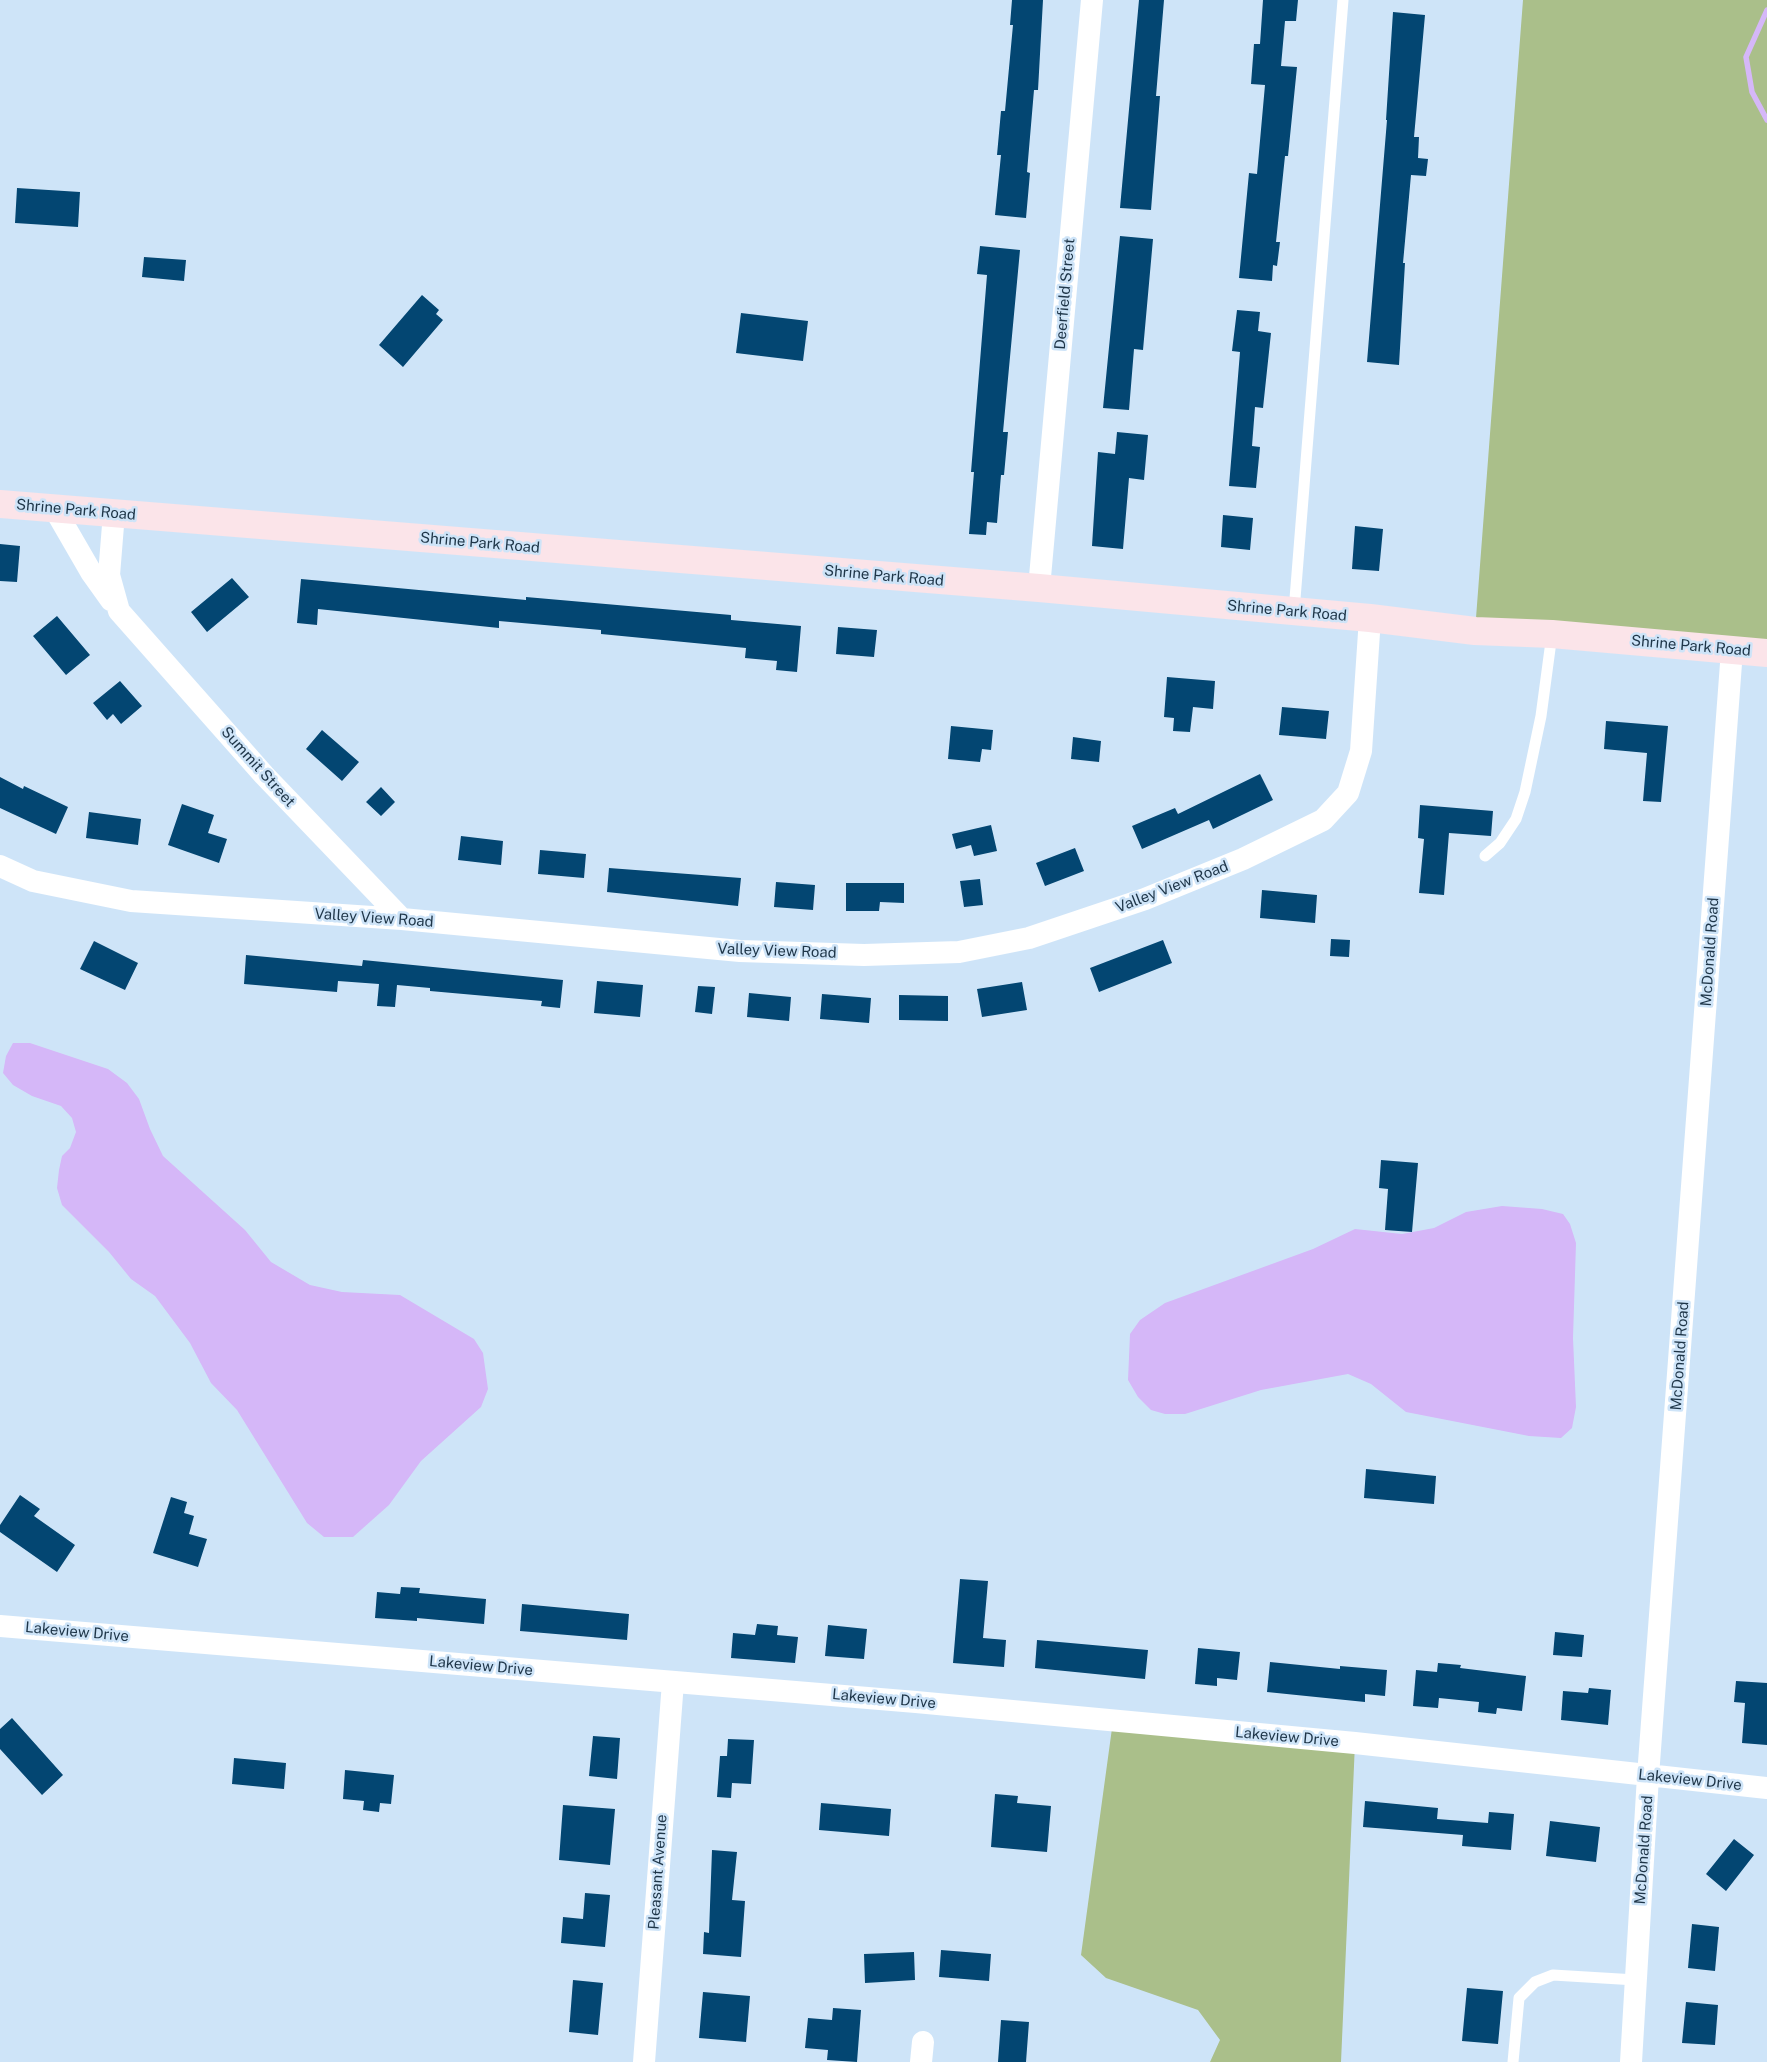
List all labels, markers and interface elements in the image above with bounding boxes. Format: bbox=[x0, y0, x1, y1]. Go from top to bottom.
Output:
street label: Deerfield Street bbox=[1051, 238, 1079, 350]
street label: Shrine Park Road bbox=[15, 496, 137, 524]
street label: Shrine Park Road bbox=[419, 529, 541, 557]
street label: Shrine Park Road bbox=[823, 562, 945, 590]
street label: Shrine Park Road bbox=[1226, 597, 1348, 625]
street label: Shrine Park Road bbox=[1630, 632, 1752, 660]
street label: Summit Street bbox=[217, 723, 299, 811]
street label: Valley View Road bbox=[1113, 857, 1231, 917]
street label: McDonald Road bbox=[1697, 897, 1723, 1007]
street label: Valley View Road bbox=[314, 905, 434, 931]
street label: Valley View Road bbox=[717, 940, 837, 962]
street label: McDonald Road bbox=[1667, 1301, 1693, 1411]
street label: Lakeview Drive bbox=[24, 1619, 130, 1645]
street label: Lakeview Drive bbox=[428, 1653, 534, 1679]
street label: Lakeview Drive bbox=[831, 1686, 937, 1712]
street label: Lakeview Drive bbox=[1234, 1724, 1340, 1750]
street label: Lakeview Drive bbox=[1637, 1766, 1743, 1794]
street label: McDonald Road bbox=[1631, 1795, 1657, 1905]
street label: Pleasant Avenue bbox=[645, 1814, 671, 1930]

